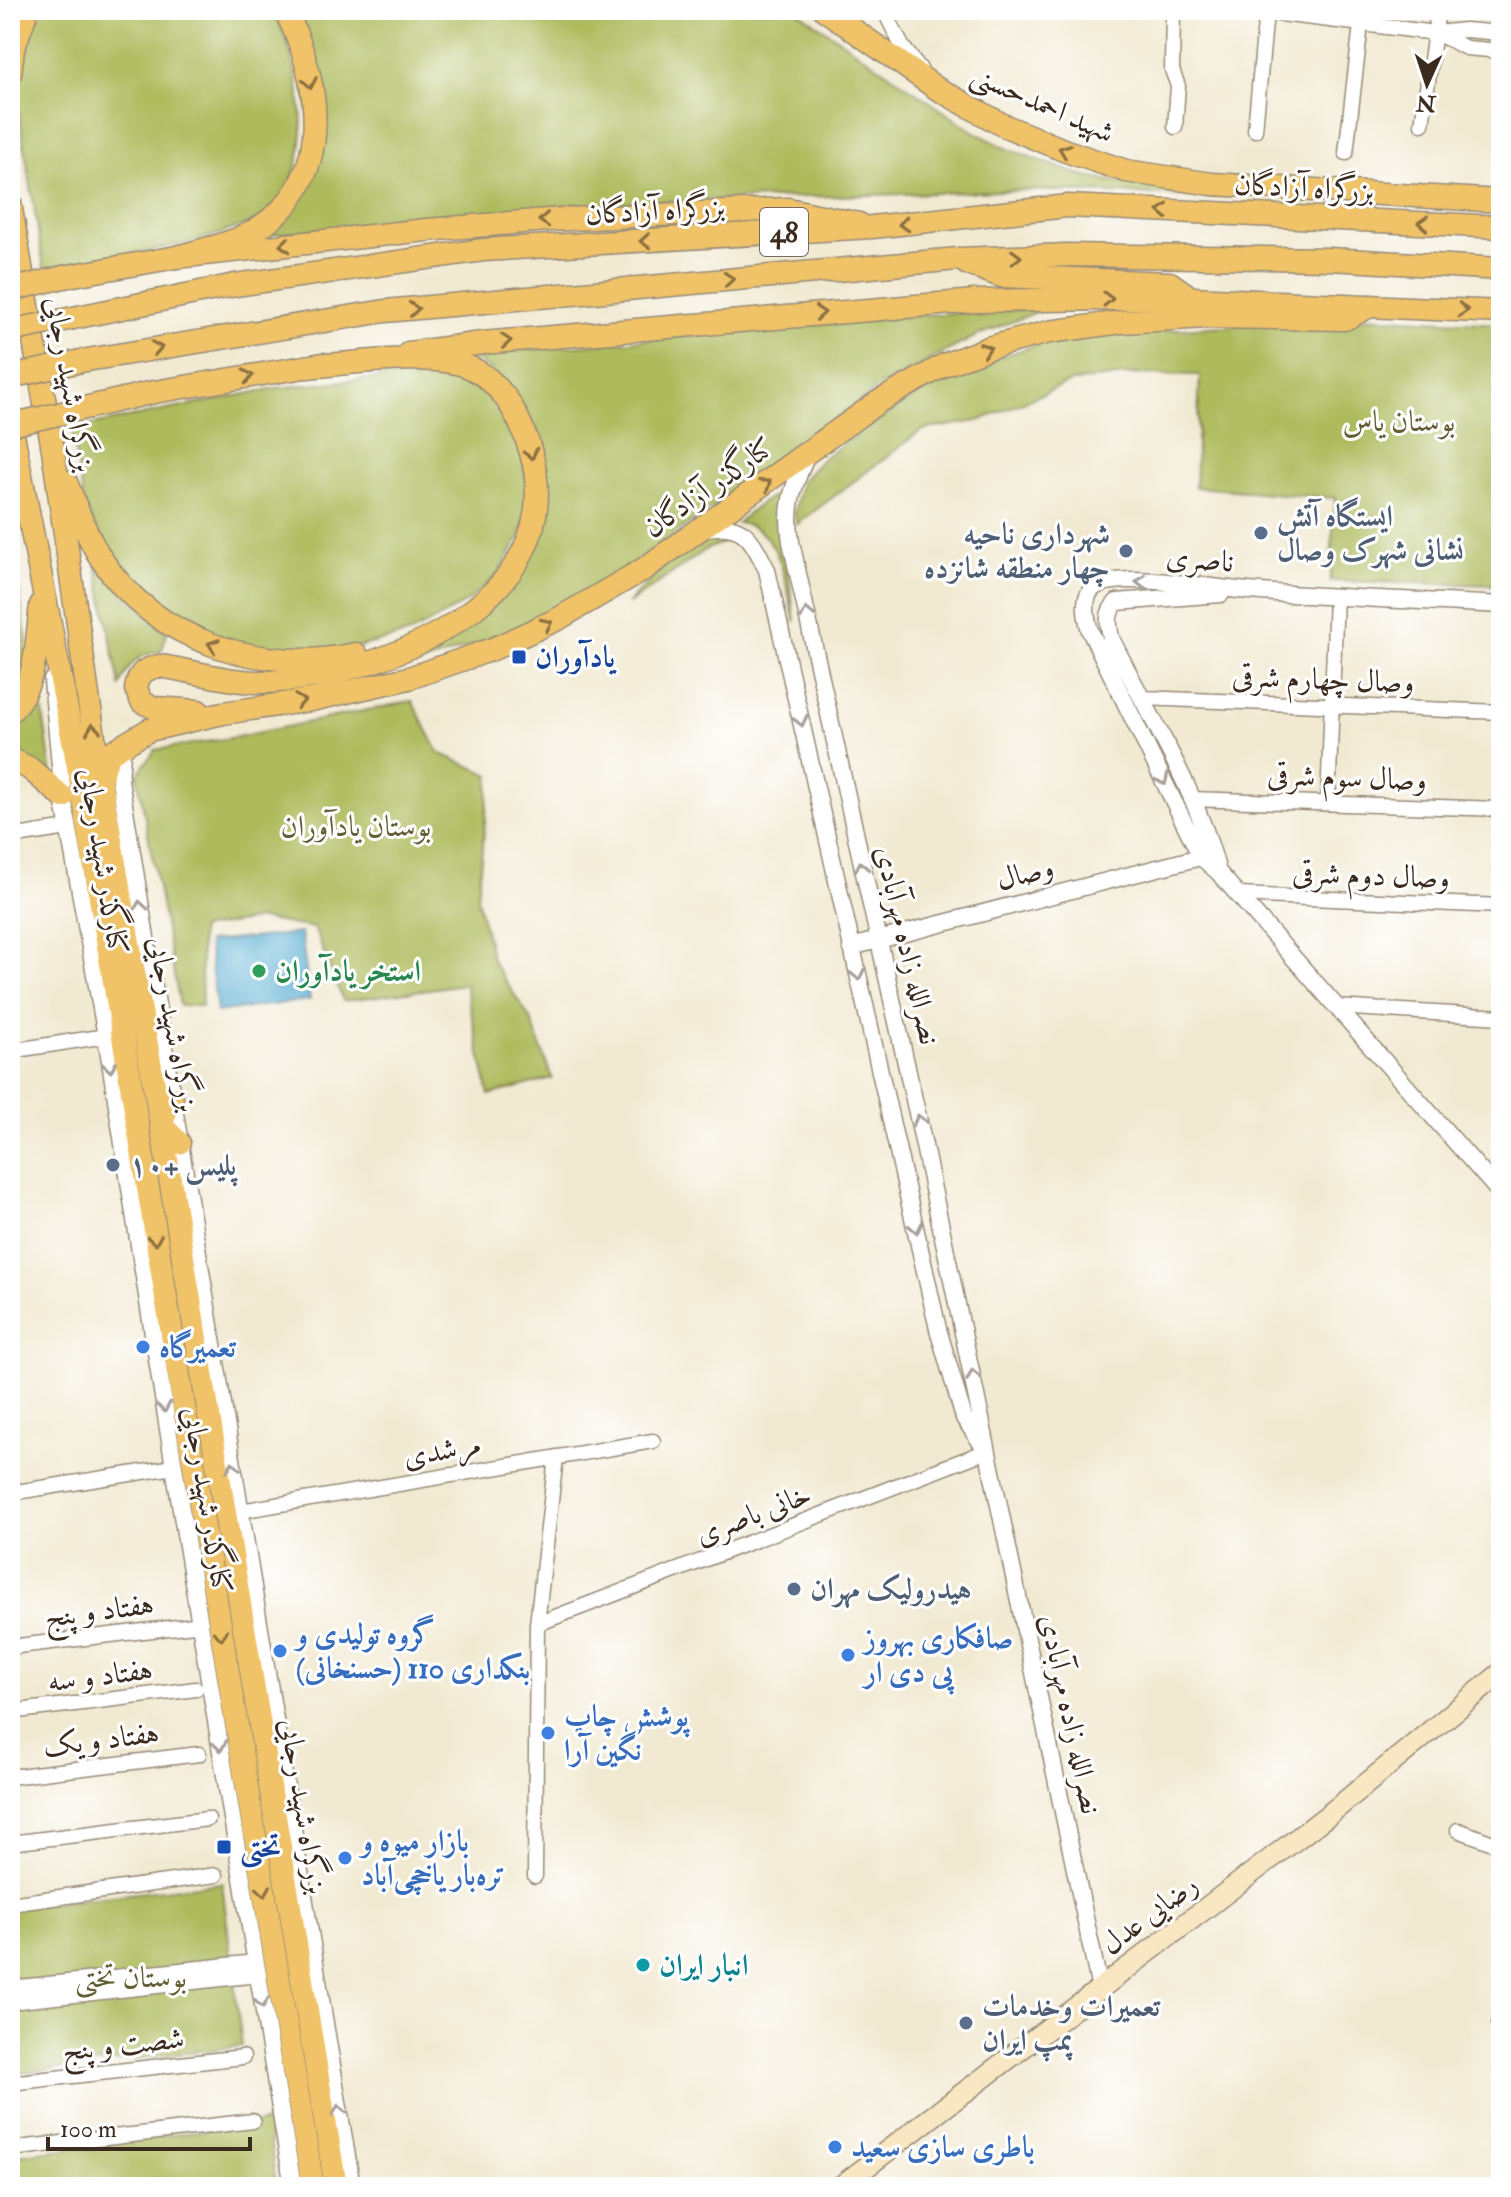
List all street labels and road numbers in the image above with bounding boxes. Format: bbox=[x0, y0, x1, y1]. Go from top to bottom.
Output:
street label: شهید احمدحسنی bbox=[964, 55, 1120, 154]
street label: بزرگراه آزادگان bbox=[1233, 163, 1375, 210]
street label: بزرگراه آزادگان bbox=[584, 186, 726, 233]
road number: 48 bbox=[760, 208, 808, 256]
street label: بزرگراه شهید رجایی bbox=[36, 293, 106, 475]
street label: کنارگذر آزادگان bbox=[634, 427, 781, 546]
street label: ناصری bbox=[1164, 538, 1235, 582]
street label: وصال چهارم شرقی bbox=[1231, 658, 1415, 708]
street label: وصال سوم شرقی bbox=[1266, 756, 1427, 806]
street label: کنارگذر شهید رجایی bbox=[69, 765, 139, 957]
street label: نصرالله زاده مهرآبادی bbox=[866, 842, 948, 1049]
street label: وصال bbox=[993, 849, 1058, 898]
street label: وصال دوم شرقی bbox=[1291, 854, 1451, 904]
street label: بزرگراه شهید رجایی bbox=[139, 933, 209, 1115]
street label: کنارگذر شهید رجایی bbox=[173, 1404, 243, 1596]
street label: مرشدی bbox=[400, 1425, 484, 1478]
street label: خانی باصری bbox=[690, 1475, 817, 1554]
street label: هفتاد و پنج bbox=[42, 1585, 157, 1644]
street label: نصرالله زاده مهرآبادی bbox=[1030, 1611, 1110, 1818]
street label: هفتاد و سه bbox=[45, 1651, 155, 1700]
street label: هفتاد و یک bbox=[41, 1714, 161, 1765]
street label: بزرگراه شهید رجایی bbox=[270, 1715, 338, 1897]
street label: رضایی عدل bbox=[1093, 1866, 1206, 1964]
street label: شصت و پنج bbox=[60, 2020, 187, 2077]

